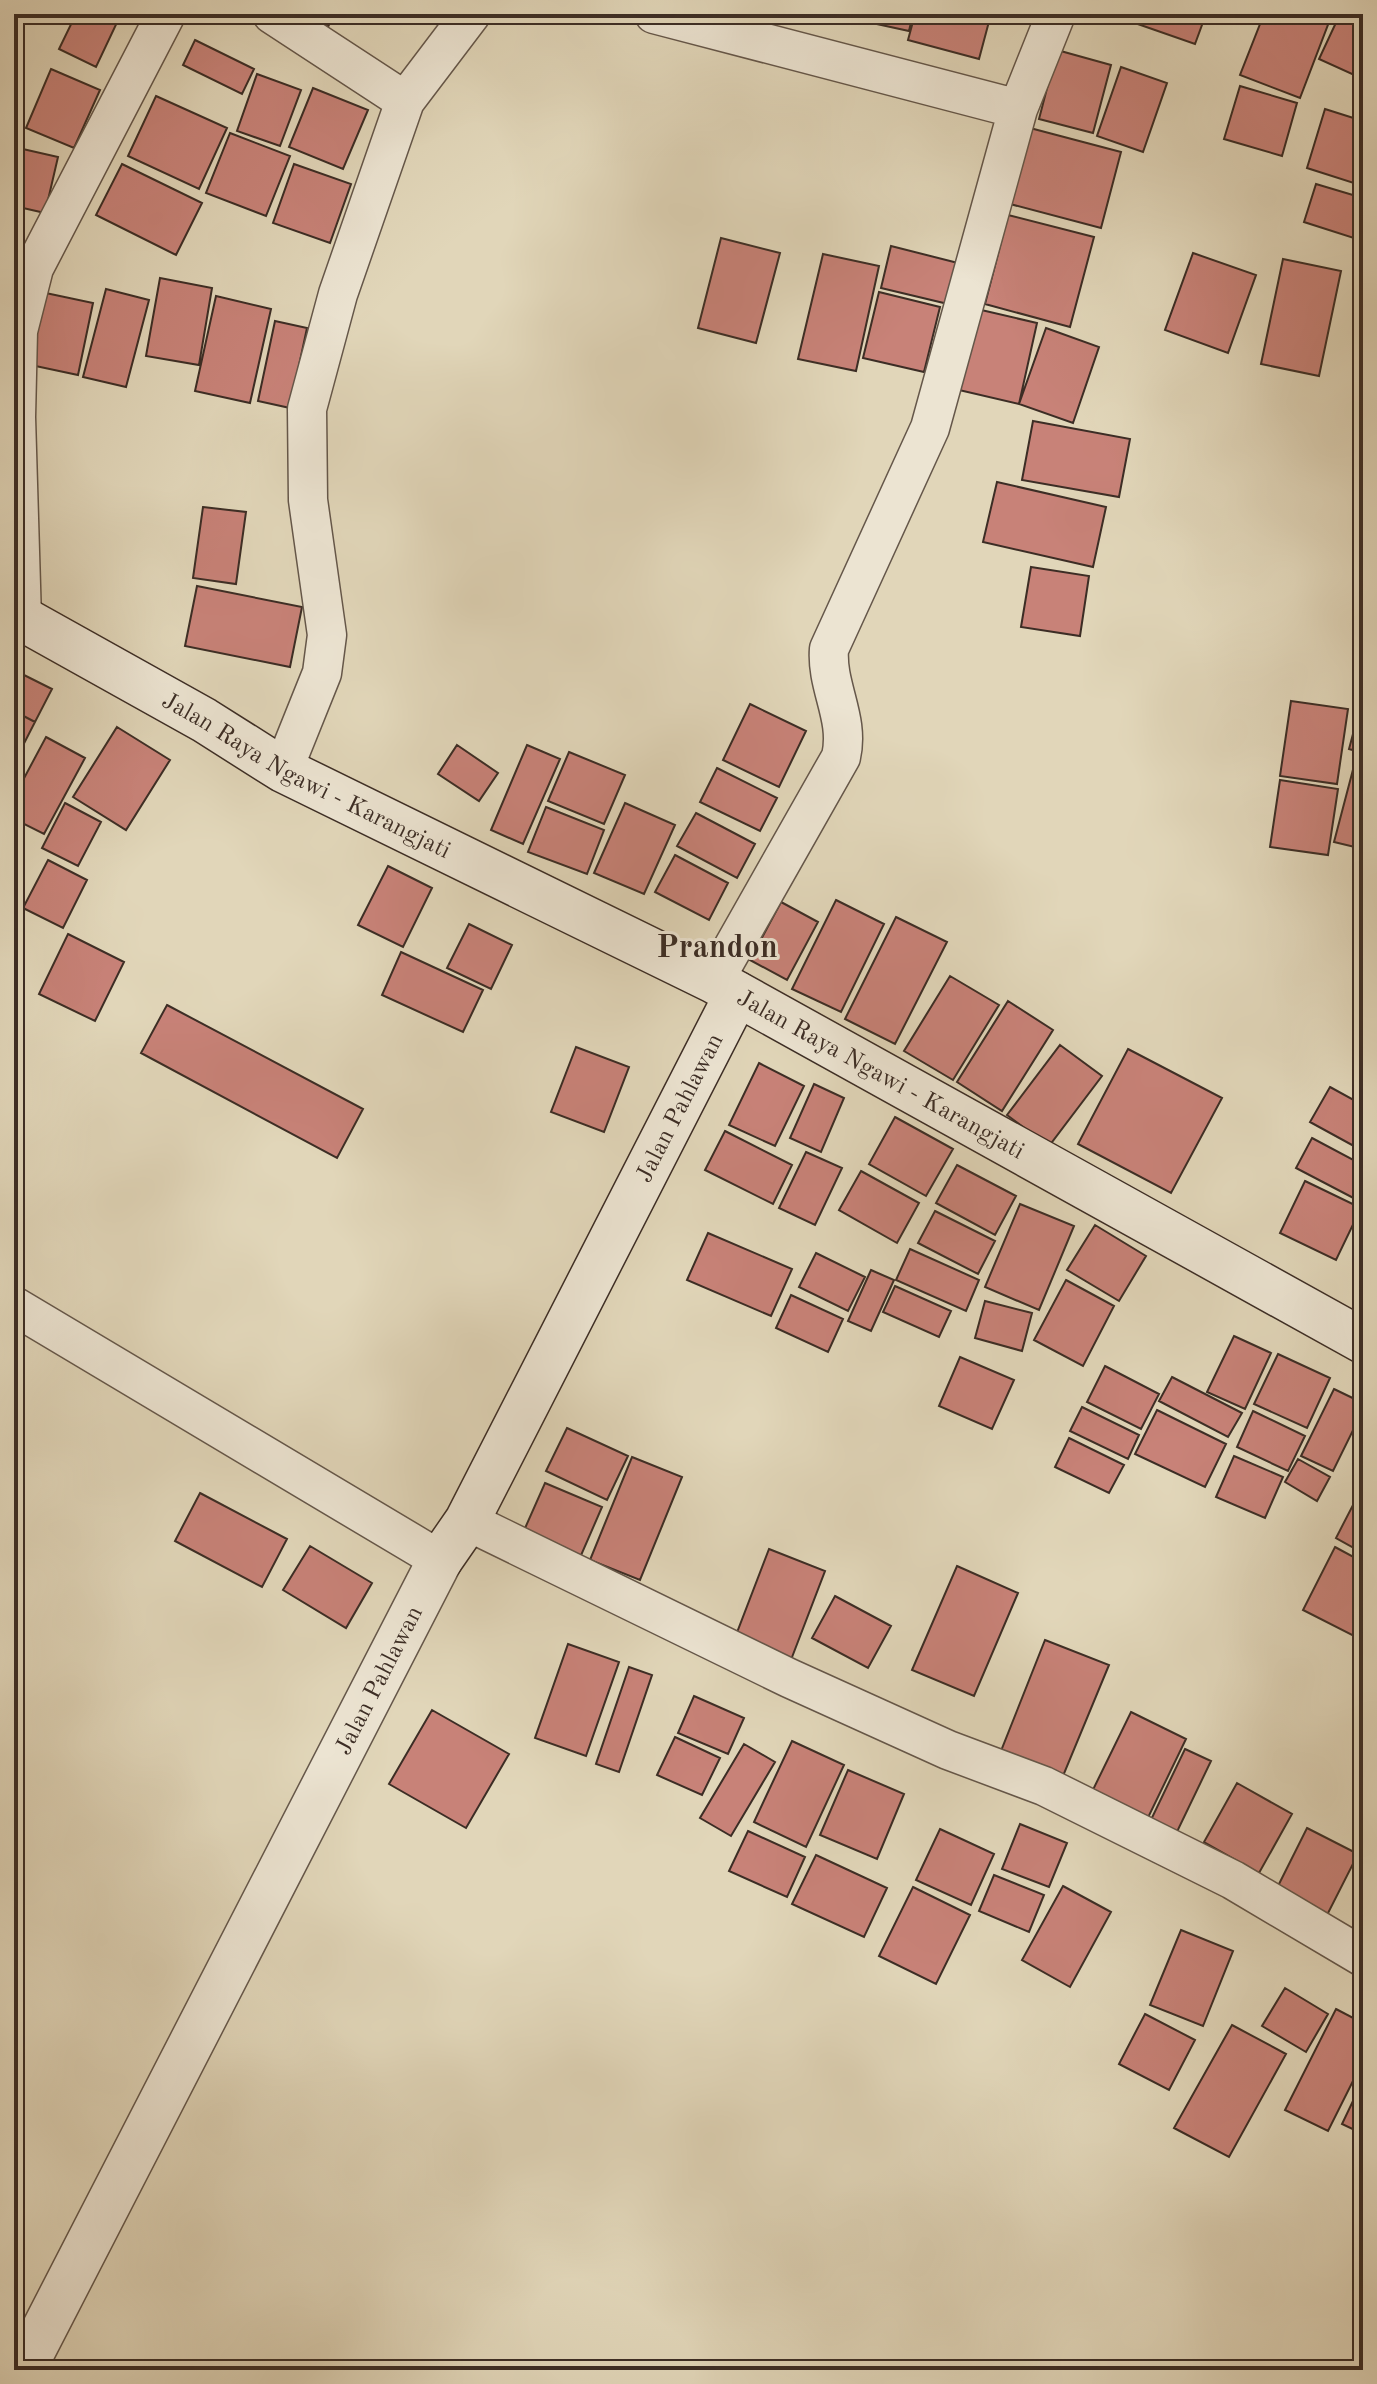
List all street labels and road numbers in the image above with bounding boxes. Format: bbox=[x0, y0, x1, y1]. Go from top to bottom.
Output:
street label: Jalan Raya Ngawi - Karangjati bbox=[157, 689, 454, 864]
street label: Jalan Raya Ngawi - Karangjati bbox=[732, 986, 1028, 1165]
street label: Jalan Pahlawan bbox=[633, 1030, 729, 1187]
street label: Jalan Pahlawan bbox=[332, 1603, 428, 1759]

